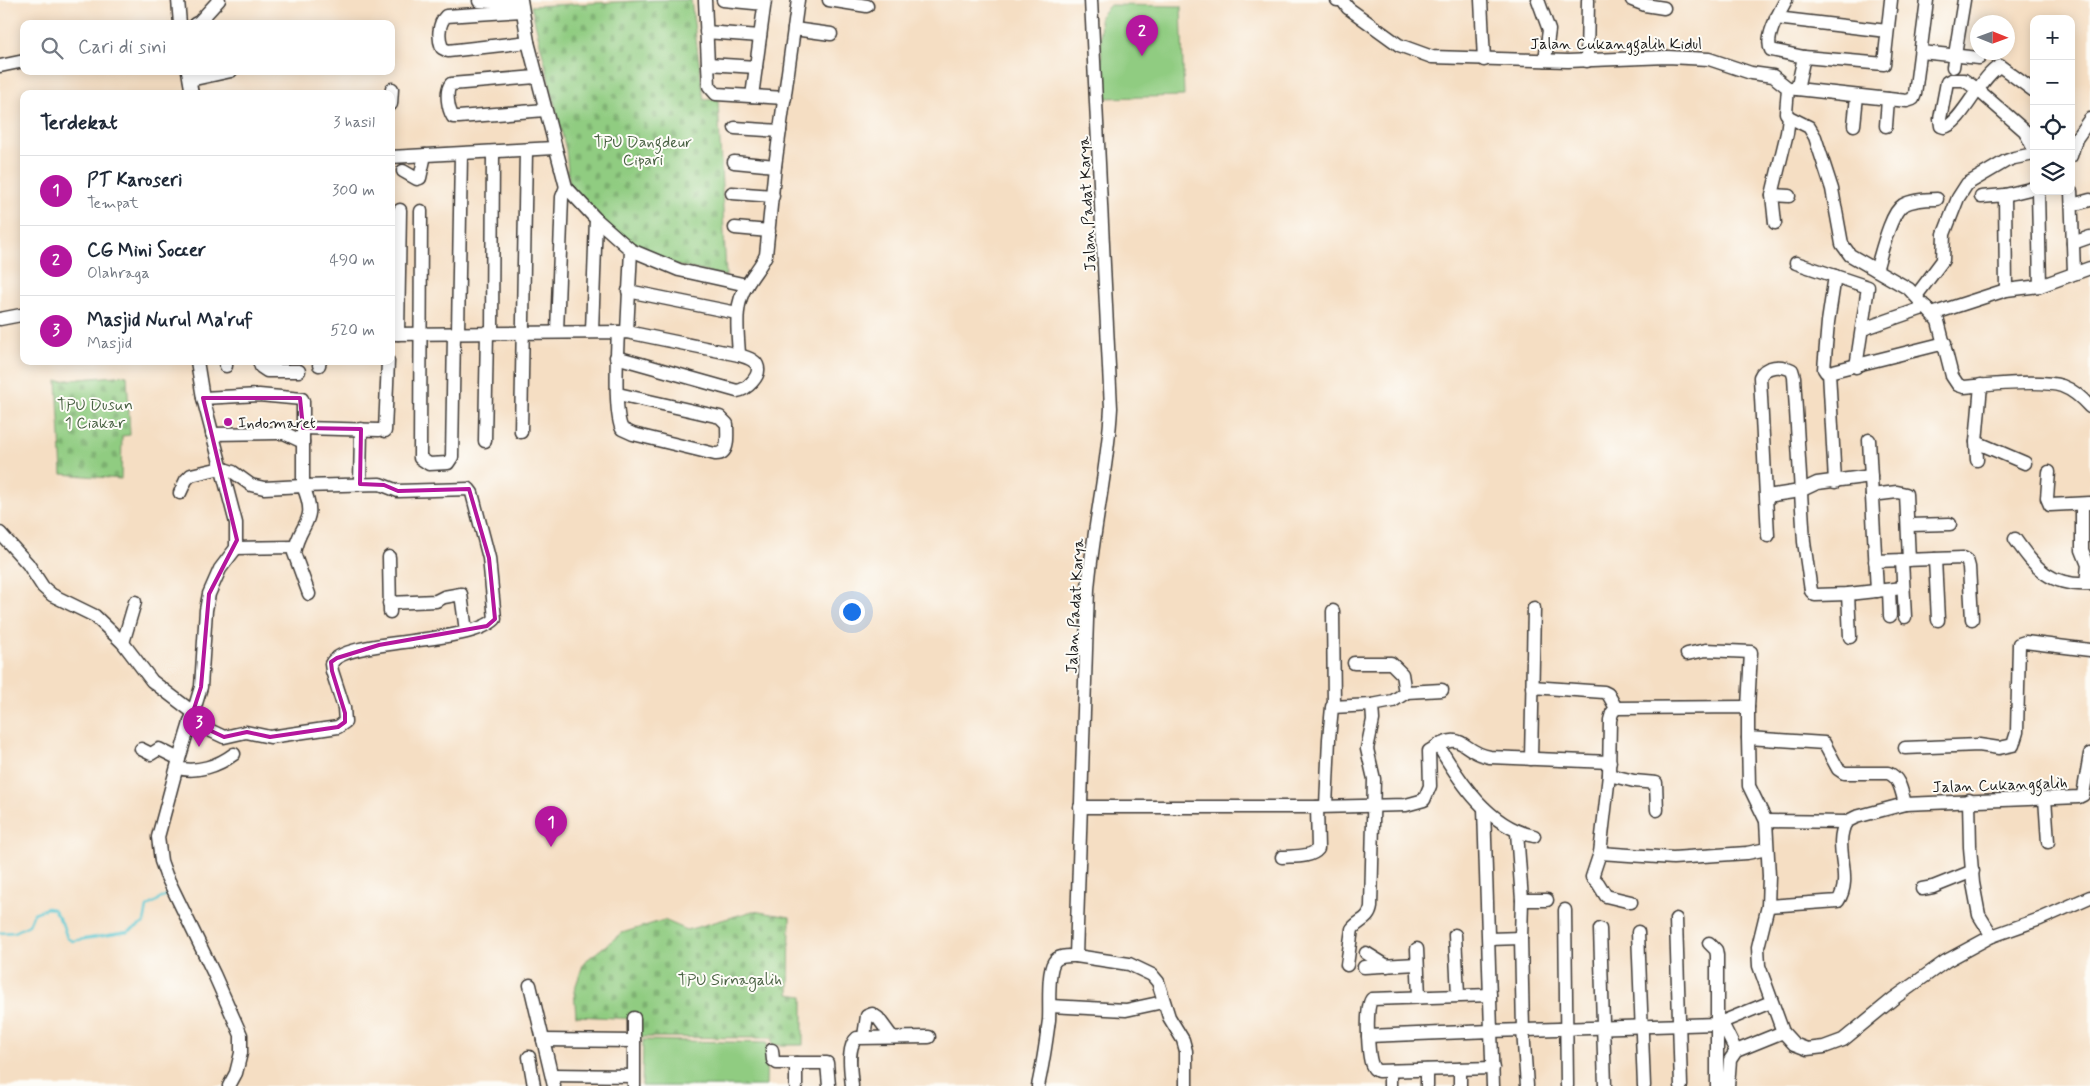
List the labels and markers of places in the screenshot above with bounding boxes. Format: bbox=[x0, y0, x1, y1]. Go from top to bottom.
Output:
pin: 2 bbox=[1126, 15, 1158, 56]
place label: Indomaret bbox=[238, 413, 316, 434]
marker: Indomaret bbox=[222, 416, 234, 428]
pin: 3 bbox=[183, 706, 215, 747]
pin: 1 bbox=[535, 806, 567, 847]

